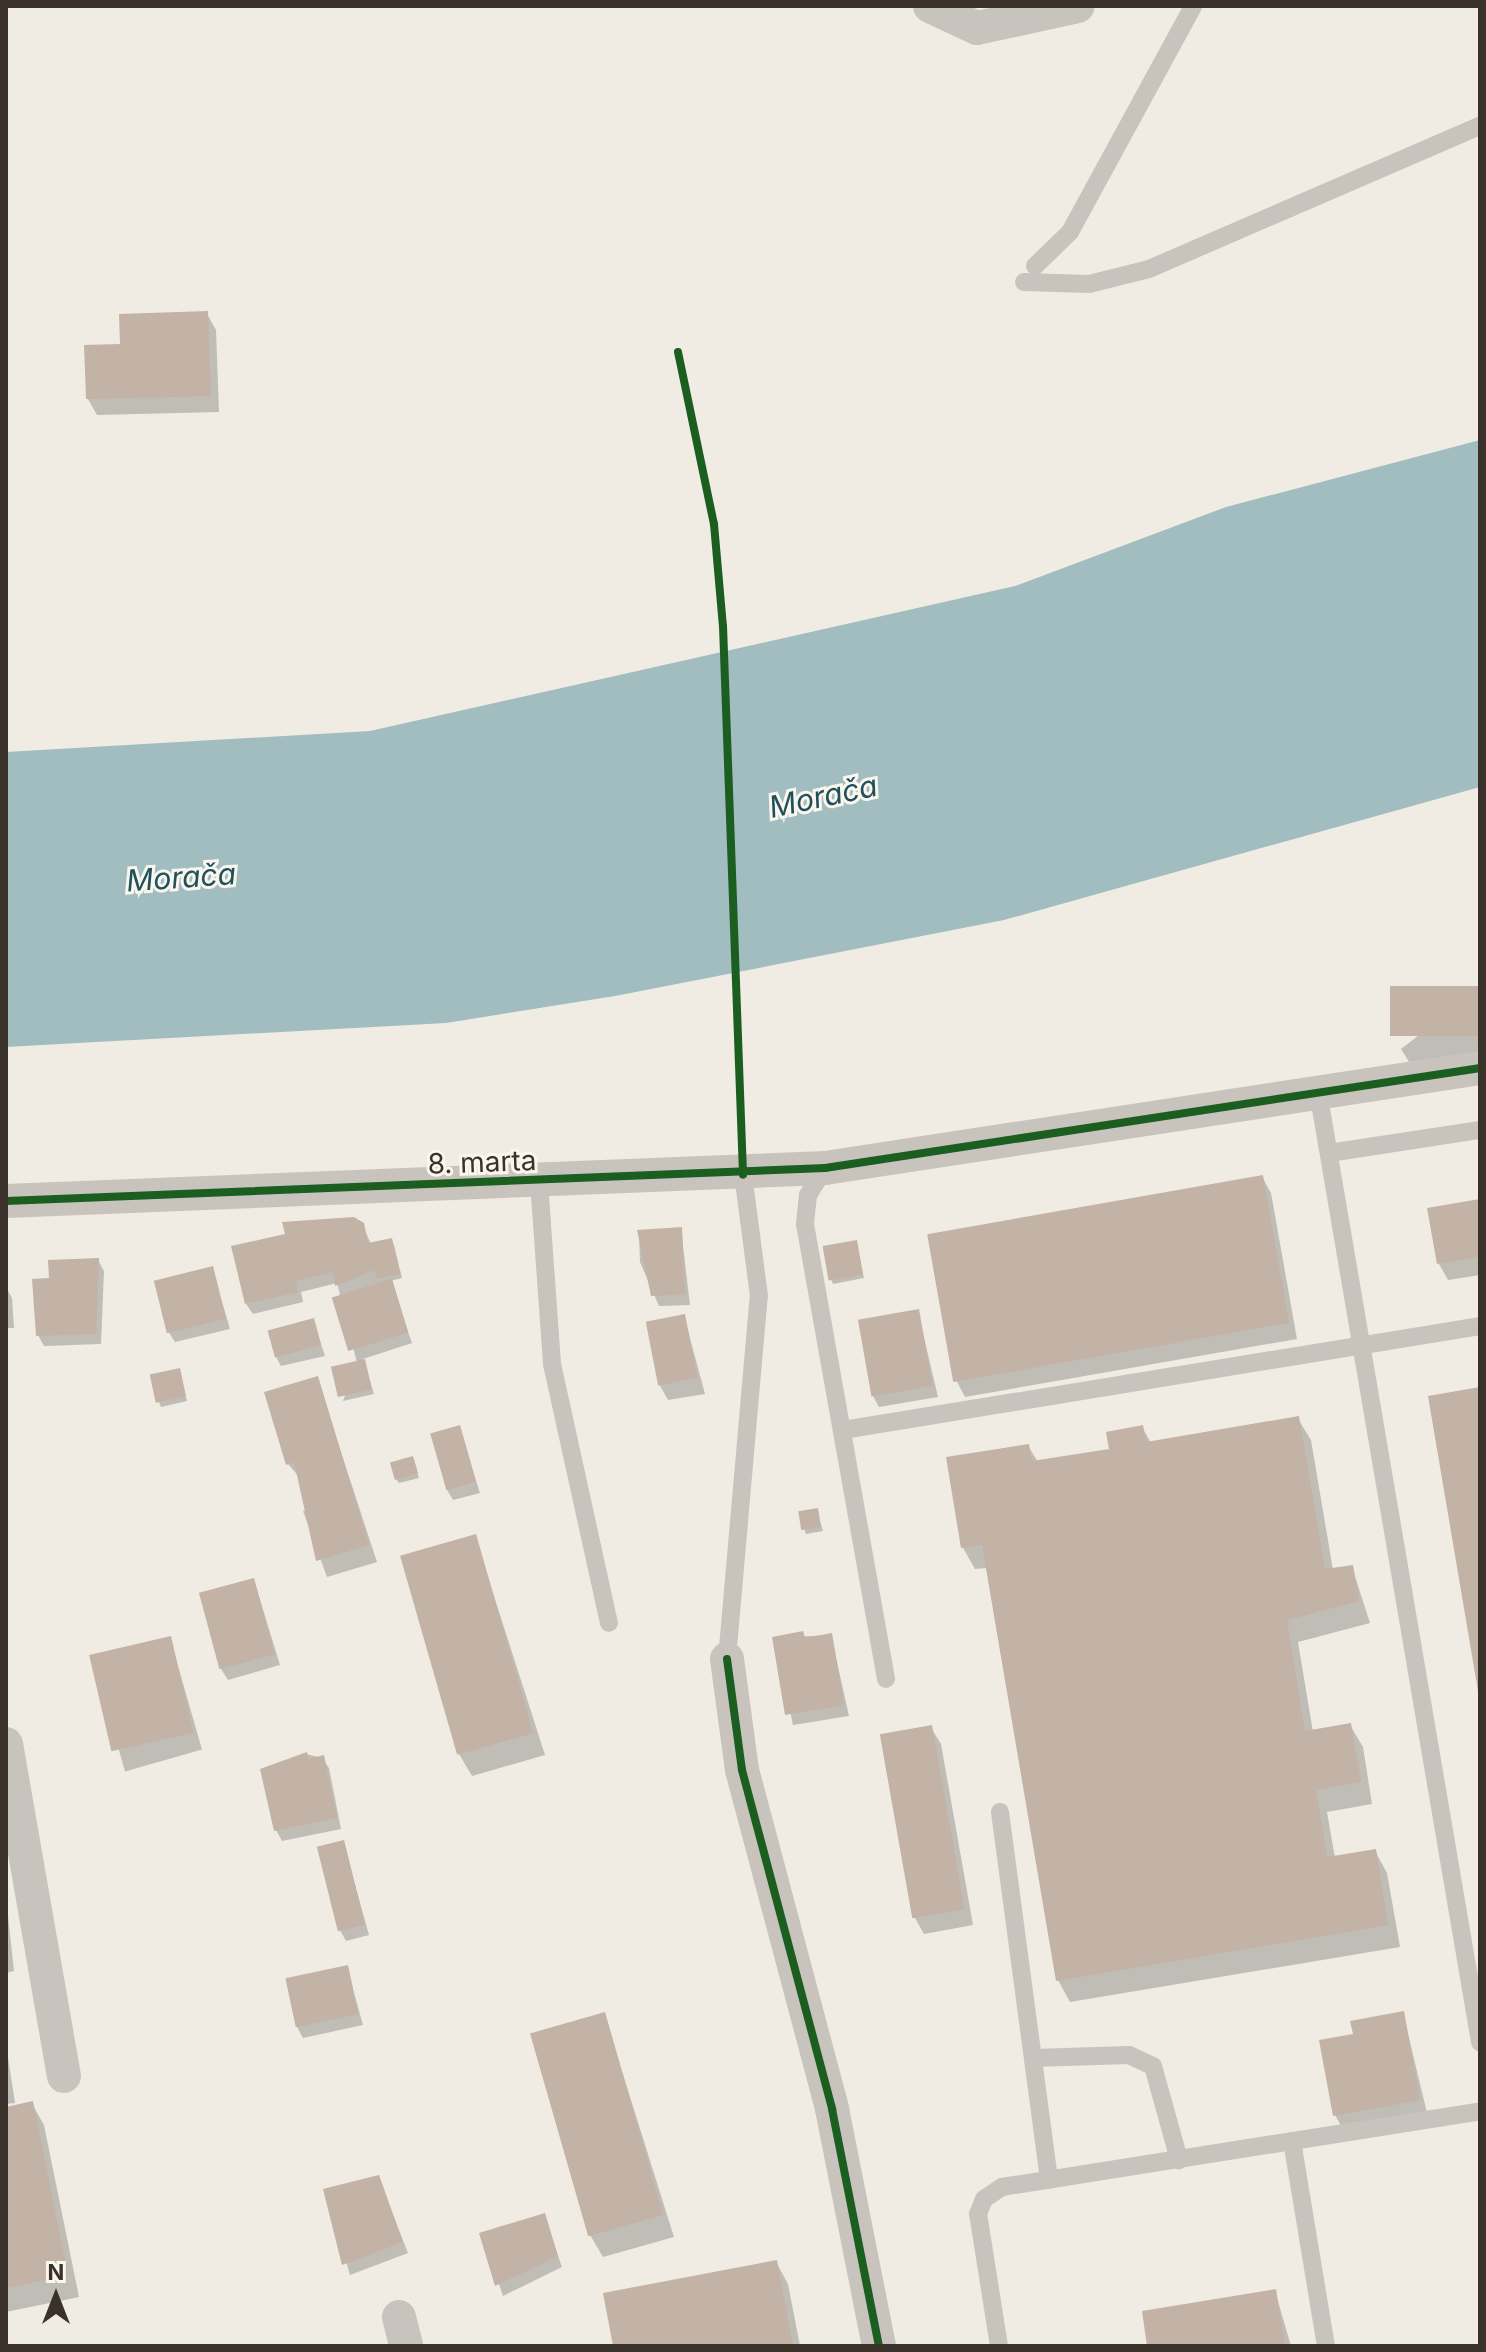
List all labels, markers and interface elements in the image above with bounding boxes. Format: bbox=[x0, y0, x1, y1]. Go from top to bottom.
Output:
water label: Morača bbox=[766, 767, 880, 825]
water label: Morača bbox=[125, 855, 237, 899]
street label: 8. marta bbox=[427, 1143, 537, 1181]
north arrow bbox=[16, 2256, 96, 2336]
text: N bbox=[48, 2259, 64, 2285]

